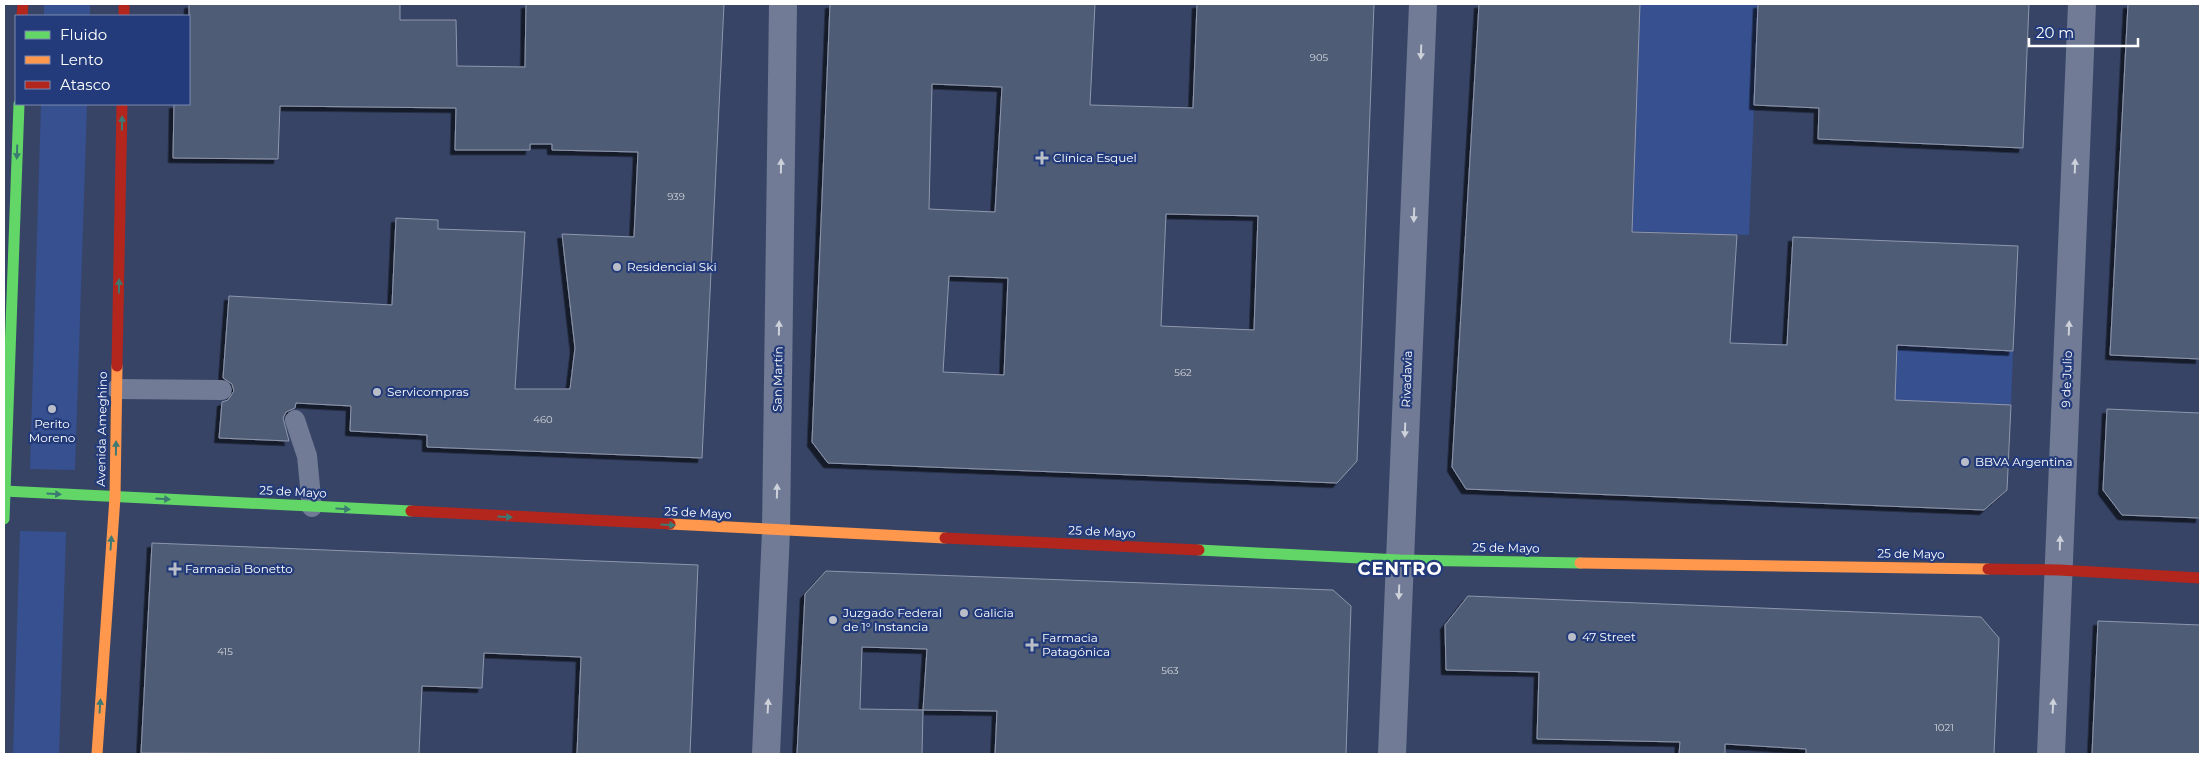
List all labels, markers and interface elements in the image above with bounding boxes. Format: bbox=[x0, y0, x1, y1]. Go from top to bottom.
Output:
legend bbox=[15, 15, 190, 105]
scale bar bbox=[2029, 15, 2138, 47]
text: 20 m bbox=[2036, 23, 2074, 42]
text: Fluido bbox=[60, 25, 107, 44]
one-way arrow bbox=[1417, 45, 1425, 61]
text: Lento bbox=[60, 50, 103, 69]
house number: 905 bbox=[1310, 51, 1329, 64]
text: Atasco bbox=[60, 75, 110, 94]
one-way arrow bbox=[118, 115, 126, 131]
one-way arrow bbox=[13, 145, 21, 161]
place label: Clínica Esquel bbox=[1053, 150, 1137, 165]
marker: Clínica Esquel bbox=[1035, 151, 1049, 165]
one-way arrow bbox=[777, 158, 785, 174]
one-way arrow bbox=[2072, 158, 2080, 174]
house number: 939 bbox=[667, 190, 685, 203]
one-way arrow bbox=[1410, 207, 1418, 223]
place label: Residencial Ski bbox=[627, 259, 717, 274]
marker: Residencial Ski bbox=[611, 261, 623, 273]
one-way arrow bbox=[115, 277, 123, 293]
one-way arrow bbox=[775, 320, 783, 336]
one-way arrow bbox=[2065, 320, 2073, 336]
street label: San Martín bbox=[769, 346, 786, 412]
street label: Rivadavia bbox=[1398, 350, 1415, 408]
street label: 9 de Julio bbox=[2058, 350, 2075, 408]
house number: 562 bbox=[1174, 366, 1192, 379]
street label: Avenida Ameghino bbox=[93, 371, 110, 487]
place label: Servicompras bbox=[387, 384, 469, 399]
marker: Servicompras bbox=[371, 386, 383, 398]
marker: Perito Moreno bbox=[46, 403, 58, 415]
house number: 460 bbox=[533, 413, 553, 426]
place label: Perito Moreno bbox=[29, 416, 75, 445]
one-way arrow bbox=[1401, 422, 1409, 438]
one-way arrow bbox=[112, 440, 120, 456]
place label: BBVA Argentina bbox=[1975, 454, 2073, 469]
marker: BBVA Argentina bbox=[1959, 456, 1971, 468]
street label: 25 de Mayo bbox=[259, 482, 327, 501]
one-way arrow bbox=[773, 482, 781, 498]
one-way arrow bbox=[46, 490, 62, 498]
one-way arrow bbox=[156, 496, 172, 504]
street label: 25 de Mayo bbox=[664, 503, 732, 522]
one-way arrow bbox=[335, 505, 351, 513]
one-way arrow bbox=[498, 513, 514, 521]
one-way arrow bbox=[660, 522, 676, 530]
street label: 25 de Mayo bbox=[1068, 522, 1136, 541]
one-way arrow bbox=[108, 535, 116, 551]
one-way arrow bbox=[2057, 535, 2065, 551]
street label: 25 de Mayo bbox=[1472, 539, 1540, 556]
street label: 25 de Mayo bbox=[1877, 545, 1945, 562]
district label: CENTRO bbox=[1357, 558, 1443, 580]
place label: Farmacia Bonetto bbox=[185, 561, 293, 576]
marker: Farmacia Bonetto bbox=[169, 563, 181, 575]
one-way arrow bbox=[1394, 584, 1402, 600]
place label: Juzgado Federal de 1° Instancia bbox=[842, 605, 942, 634]
place label: Galicia bbox=[974, 605, 1014, 620]
marker: Galicia bbox=[958, 607, 970, 619]
marker: Juzgado Federal de 1° Instancia bbox=[827, 614, 839, 626]
place label: 47 Street bbox=[1582, 629, 1636, 644]
place label: Farmacia Patagónica bbox=[1042, 630, 1110, 659]
marker: 47 Street bbox=[1566, 631, 1578, 643]
marker: Farmacia Patagónica bbox=[1026, 639, 1038, 651]
house number: 415 bbox=[217, 645, 233, 658]
house number: 563 bbox=[1161, 664, 1179, 677]
one-way arrow bbox=[97, 697, 105, 713]
one-way arrow bbox=[765, 697, 773, 713]
one-way arrow bbox=[2050, 697, 2058, 713]
house number: 1021 bbox=[1934, 721, 1954, 734]

